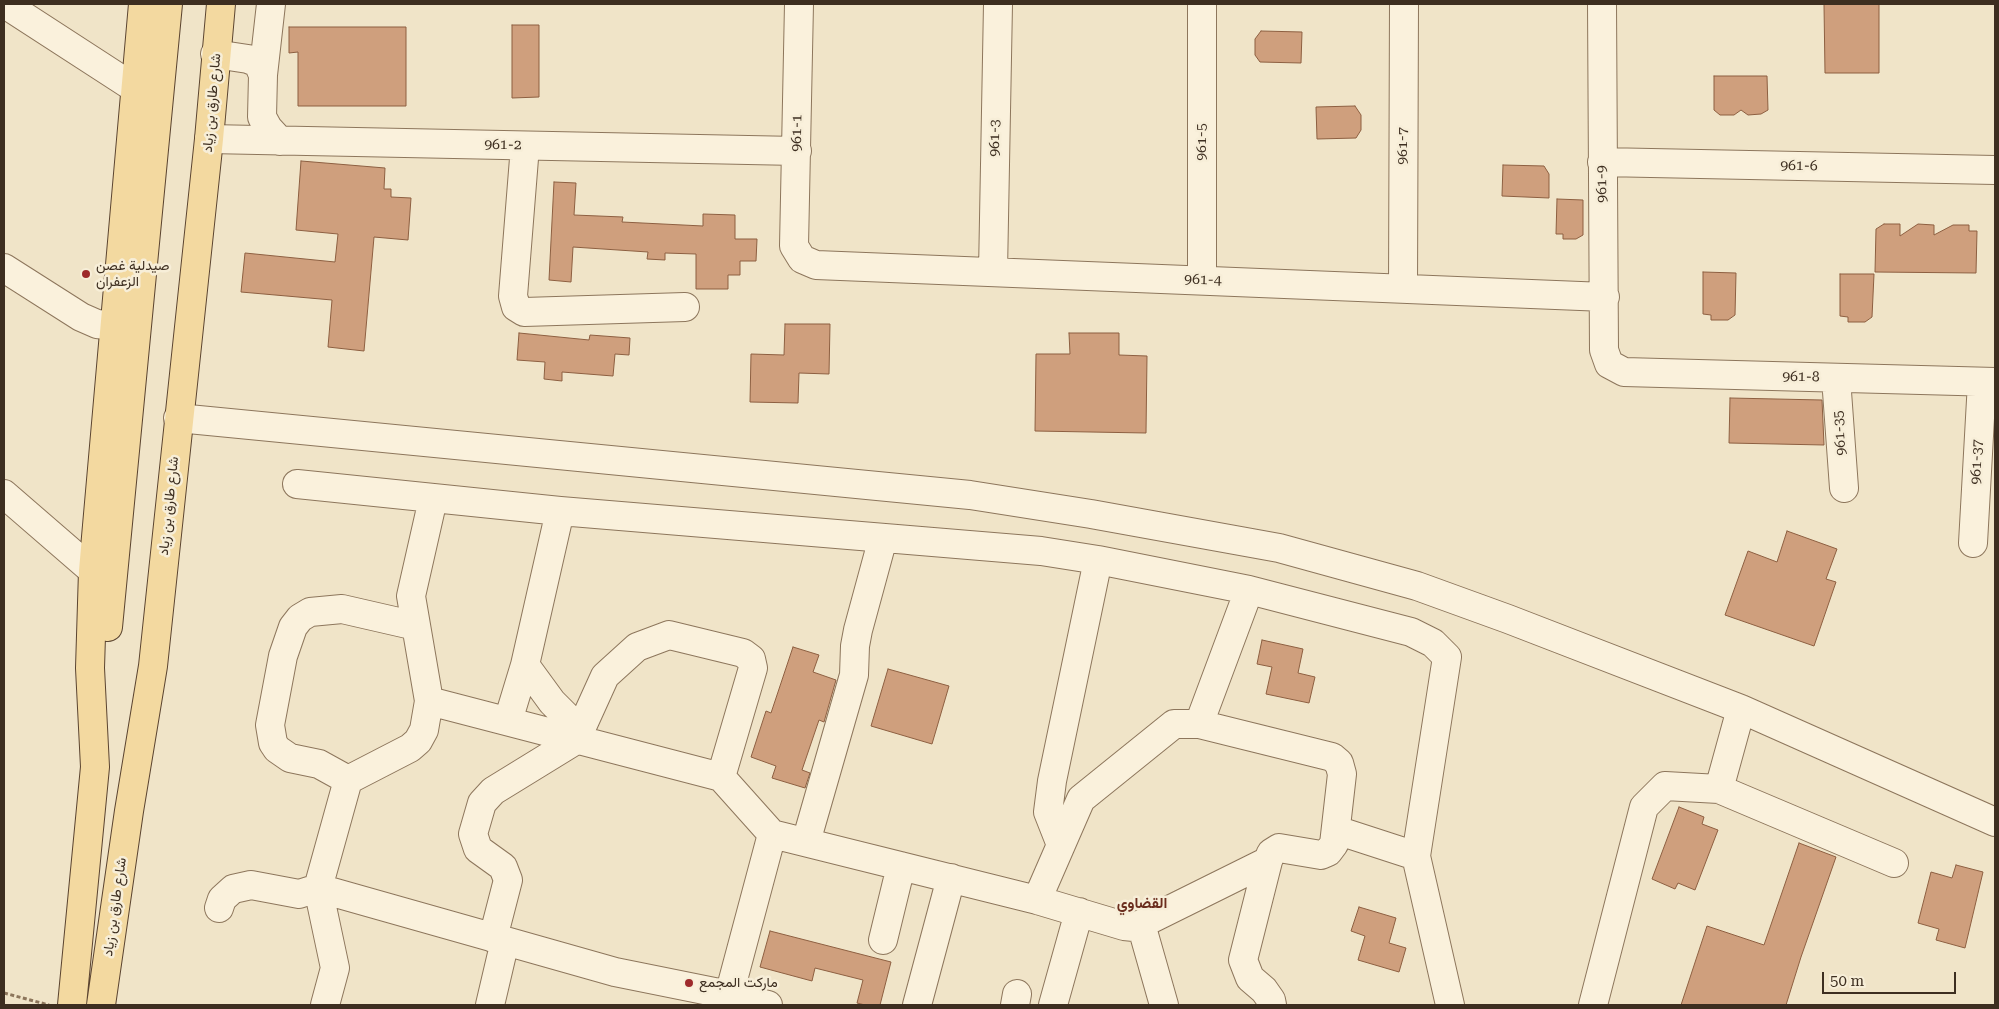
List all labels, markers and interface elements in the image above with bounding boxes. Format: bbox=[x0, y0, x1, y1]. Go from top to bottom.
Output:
street label: شارع طارق بن زياد bbox=[199, 53, 225, 153]
street label: 961-1 bbox=[788, 114, 806, 152]
street label: 961-3 bbox=[986, 119, 1004, 157]
street label: 961-5 bbox=[1194, 123, 1210, 161]
street label: 961-7 bbox=[1395, 127, 1411, 165]
street label: 961-2 bbox=[484, 136, 522, 154]
street label: 961-6 bbox=[1780, 157, 1818, 175]
street label: 961-9 bbox=[1593, 165, 1611, 203]
place label: صيدلية غصن الزعفران bbox=[96, 258, 170, 290]
marker: صيدلية غصن الزعفران bbox=[80, 268, 92, 280]
street label: 961-4 bbox=[1184, 271, 1222, 289]
street label: 961-8 bbox=[1782, 368, 1820, 386]
street label: 961-35 bbox=[1830, 410, 1850, 456]
street label: 961-37 bbox=[1967, 439, 1987, 485]
street label: شارع طارق بن زياد bbox=[155, 456, 183, 556]
street label: شارع طارق بن زياد bbox=[100, 857, 130, 957]
district label: القضاوي bbox=[1117, 895, 1167, 913]
scale bar bbox=[1824, 962, 1958, 994]
text: 50 m bbox=[1830, 972, 1864, 990]
place label: ماركت المجمع bbox=[699, 975, 778, 991]
marker: ماركت المجمع bbox=[683, 977, 695, 989]

